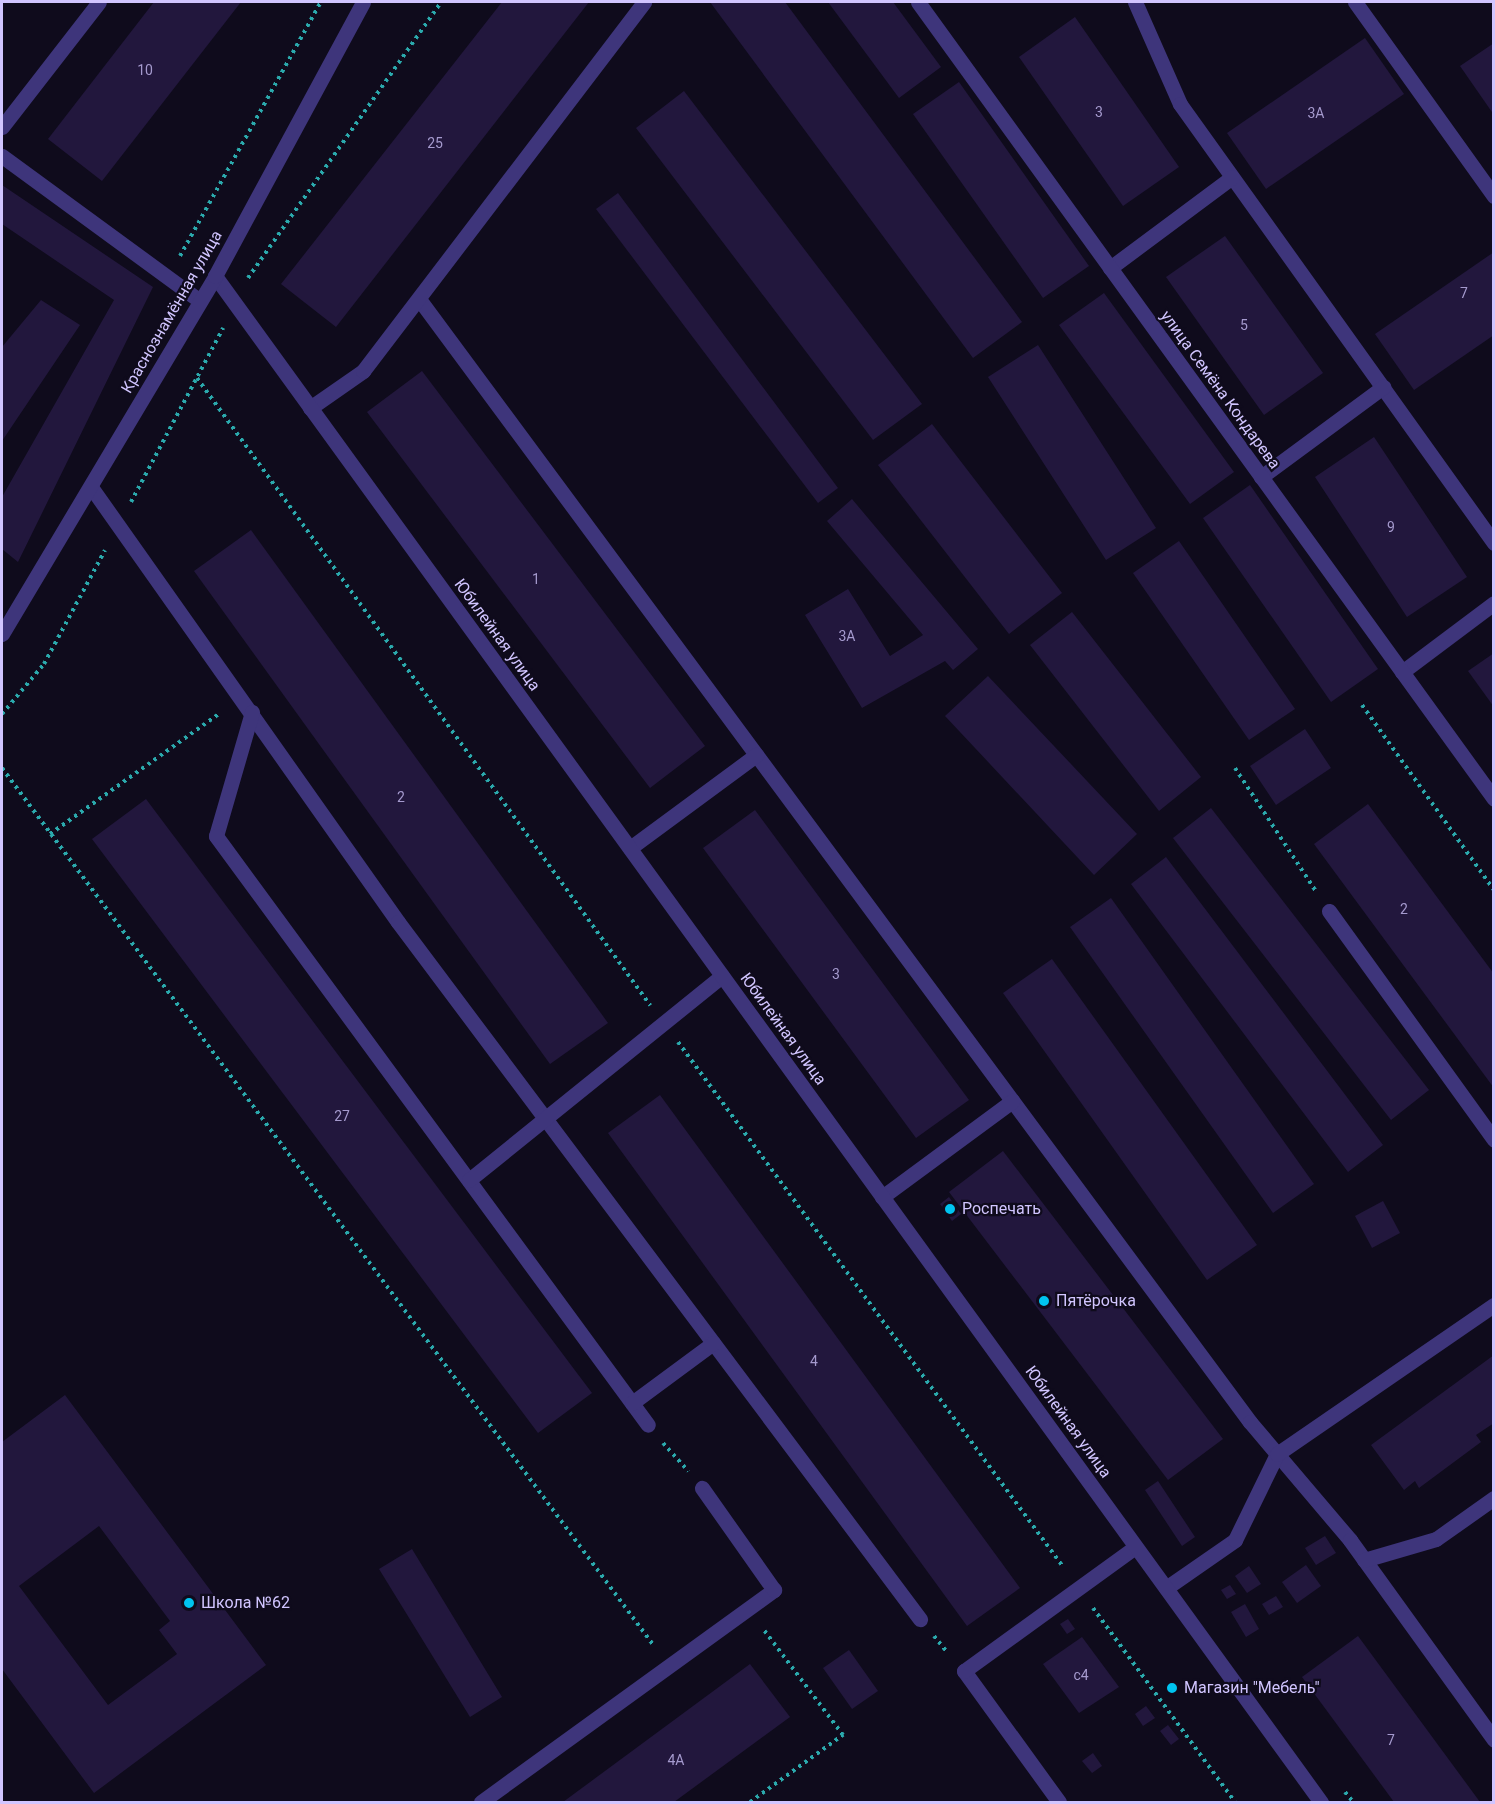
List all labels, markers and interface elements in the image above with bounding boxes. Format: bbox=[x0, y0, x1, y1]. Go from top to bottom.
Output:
house number: 10 bbox=[137, 62, 153, 78]
house number: 3 bbox=[1095, 104, 1103, 120]
house number: 3А bbox=[1307, 105, 1325, 121]
house number: 25 bbox=[427, 135, 443, 151]
street label: Краснознамённая улица bbox=[117, 227, 227, 397]
house number: 7 bbox=[1460, 285, 1468, 301]
street label: улица Семёна Кондарева bbox=[1156, 307, 1284, 473]
house number: 5 bbox=[1240, 317, 1248, 333]
house number: 9 bbox=[1387, 519, 1395, 535]
house number: 1 bbox=[532, 571, 540, 587]
street label: Юбилейная улица bbox=[450, 575, 544, 695]
house number: 3А bbox=[838, 628, 856, 644]
house number: 2 bbox=[397, 789, 405, 805]
house number: 2 bbox=[1400, 901, 1408, 917]
house number: 3 bbox=[832, 966, 840, 982]
street label: Юбилейная улица bbox=[736, 969, 830, 1089]
house number: 27 bbox=[334, 1108, 350, 1124]
place label: Роспечать bbox=[962, 1199, 1041, 1219]
marker: Роспечать bbox=[943, 1202, 957, 1216]
place label: Пятёрочка bbox=[1056, 1291, 1136, 1311]
marker: Пятёрочка bbox=[1037, 1294, 1051, 1308]
house number: 4 bbox=[810, 1353, 818, 1369]
street label: Юбилейная улица bbox=[1021, 1362, 1115, 1482]
place label: Школа №62 bbox=[201, 1593, 290, 1613]
marker: Школа №62 bbox=[182, 1596, 196, 1610]
house number: с4 bbox=[1073, 1667, 1089, 1683]
place label: Магазин "Мебель" bbox=[1184, 1678, 1320, 1698]
marker: Магазин "Мебель" bbox=[1165, 1681, 1179, 1695]
house number: 7 bbox=[1387, 1732, 1395, 1748]
house number: 4А bbox=[667, 1752, 685, 1768]

